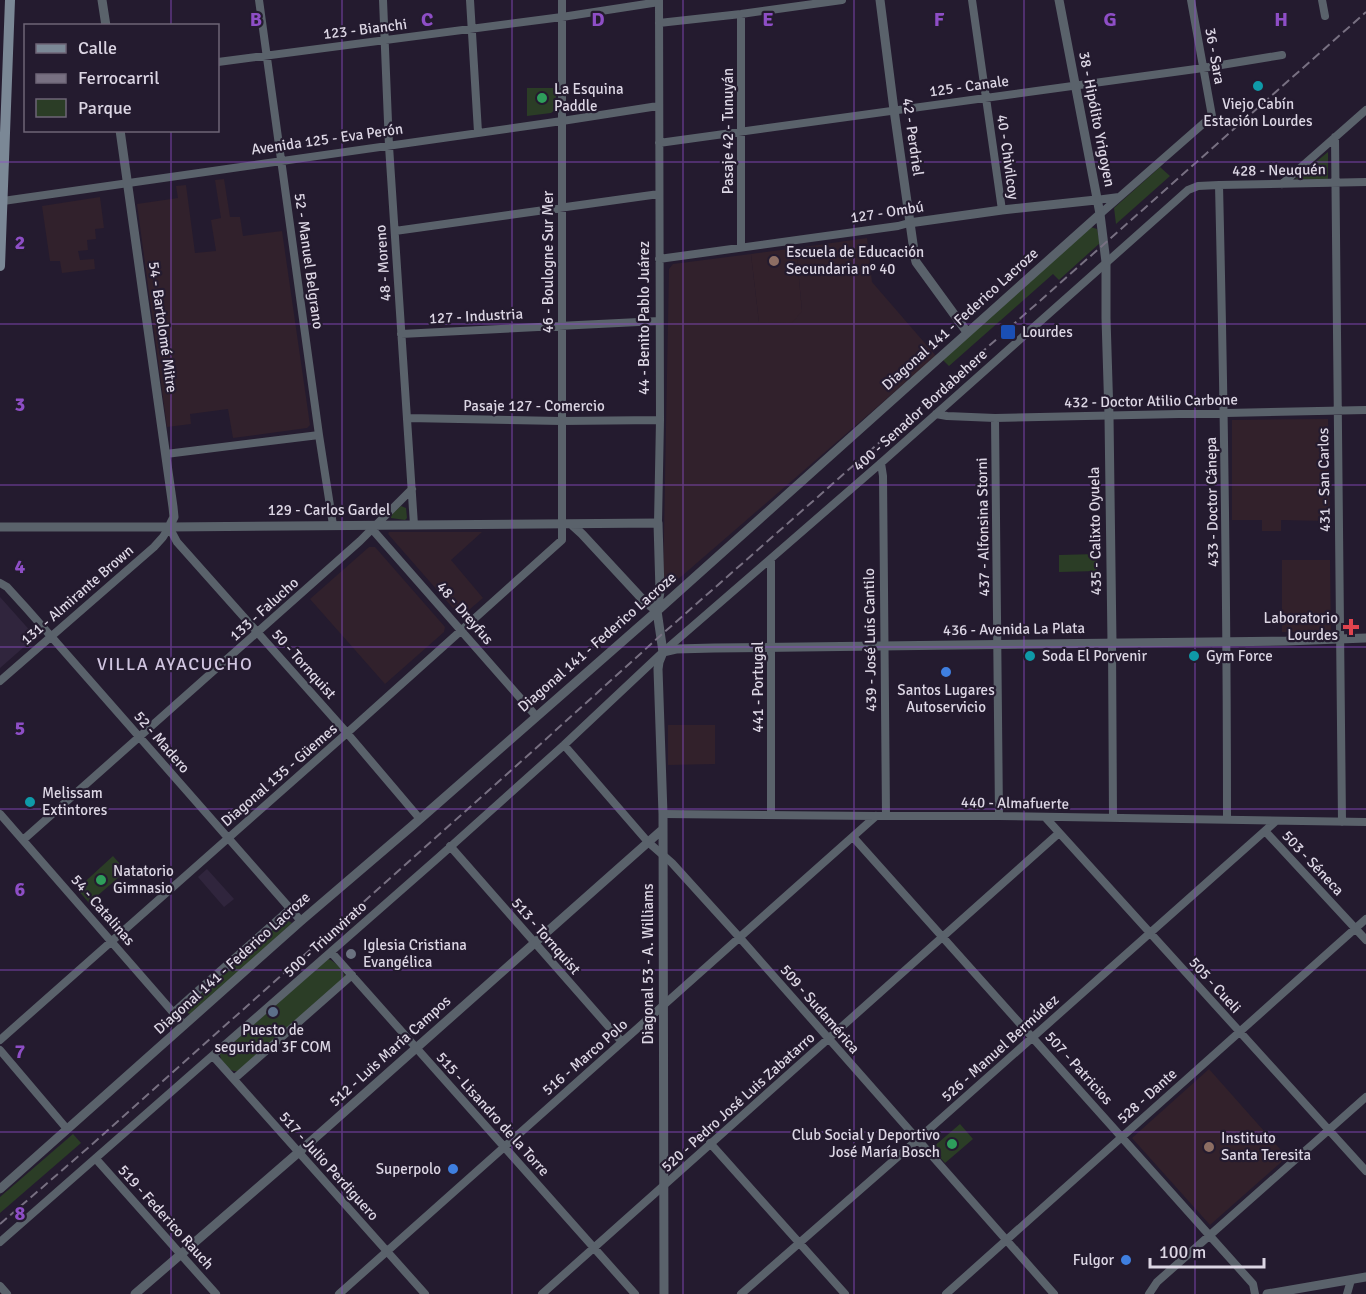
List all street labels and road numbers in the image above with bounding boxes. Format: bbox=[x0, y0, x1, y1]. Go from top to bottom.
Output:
street label: 123 - Bianchi bbox=[322, 15, 408, 43]
street label: 36 - Sara bbox=[1201, 26, 1229, 86]
street label: 38 - Hipólito Yrigoyen bbox=[1075, 50, 1119, 188]
street label: Pasaje 42 - Tunuyán bbox=[719, 68, 737, 194]
street label: 125 - Canale bbox=[928, 72, 1010, 100]
street label: 42 - Perdriel bbox=[899, 97, 927, 177]
street label: 40 - Chivilcoy bbox=[993, 113, 1023, 201]
street label: Avenida 125 - Eva Perón bbox=[250, 119, 404, 159]
street label: 428 - Neuquén bbox=[1232, 160, 1326, 180]
street label: 46 - Boulogne Sur Mer bbox=[539, 190, 557, 333]
street label: 52 - Manuel Belgrano bbox=[291, 192, 327, 330]
street label: 127 - Ombú bbox=[849, 197, 925, 227]
street label: 48 - Moreno bbox=[371, 224, 395, 302]
street label: 44 - Benito Pablo Juárez bbox=[635, 241, 653, 395]
street label: Diagonal 141 - Federico Lacroze bbox=[878, 244, 1042, 394]
street label: 54 - Bartolomé Mitre bbox=[145, 260, 181, 394]
street label: 127 - Industria bbox=[429, 305, 523, 327]
street label: 400 - Senador Bordabehere bbox=[849, 345, 991, 475]
street label: 432 - Doctor Atilio Carbone bbox=[1064, 390, 1238, 412]
street label: Pasaje 127 - Comercio bbox=[463, 397, 605, 415]
street label: 431 - San Carlos bbox=[1314, 427, 1334, 532]
street label: 433 - Doctor Cánepa bbox=[1202, 437, 1222, 567]
street label: 437 - Alfonsina Storni bbox=[973, 457, 993, 597]
street label: 435 - Calixto Oyuela bbox=[1085, 466, 1105, 596]
street label: 129 - Carlos Gardel bbox=[268, 501, 390, 519]
street label: 131 - Almirante Brown bbox=[17, 541, 137, 649]
street label: Diagonal 141 - Federico Lacroze bbox=[514, 568, 680, 716]
street label: 439 - José Luis Cantilo bbox=[860, 568, 880, 712]
street label: 133 - Falucho bbox=[226, 573, 302, 645]
street label: 48 - Dreyfus bbox=[433, 578, 497, 648]
street label: 436 - Avenida La Plata bbox=[943, 619, 1085, 639]
street label: 50 - Tornquist bbox=[268, 625, 340, 703]
street label: 441 - Portugal bbox=[749, 641, 767, 733]
street label: 52 - Madero bbox=[130, 707, 194, 777]
street label: Diagonal 135 - Güemes bbox=[217, 719, 341, 830]
street label: 440 - Almafuerte bbox=[961, 793, 1069, 813]
street label: 503 - Séneca bbox=[1278, 827, 1348, 899]
street label: 54 - Catalinas bbox=[67, 871, 139, 949]
street label: Diagonal 53 - A. Williams bbox=[639, 883, 657, 1045]
street label: Diagonal 141 - Federico Lacroze bbox=[150, 888, 314, 1038]
street label: 513 - Tornquist bbox=[508, 894, 584, 978]
street label: 500 - Triunvirato bbox=[280, 897, 370, 981]
street label: 505 - Cueli bbox=[1185, 953, 1245, 1017]
street label: 509 - Sudamérica bbox=[776, 961, 864, 1057]
street label: 526 - Manuel Bermúdez bbox=[938, 990, 1063, 1105]
street label: 512 - Luis María Campos bbox=[326, 991, 455, 1110]
street label: 516 - Marco Polo bbox=[539, 1015, 631, 1099]
street label: 520 - Pedro José Luis Zabatarro bbox=[658, 1028, 818, 1176]
street label: 507 - Patricios bbox=[1041, 1028, 1117, 1109]
street label: 515 - Lisandro de la Torre bbox=[433, 1048, 553, 1180]
street label: 528 - Dante bbox=[1113, 1065, 1181, 1127]
street label: 517 - Julio Perdiguero bbox=[275, 1108, 383, 1224]
street label: 519 - Federico Rauch bbox=[114, 1161, 218, 1273]

